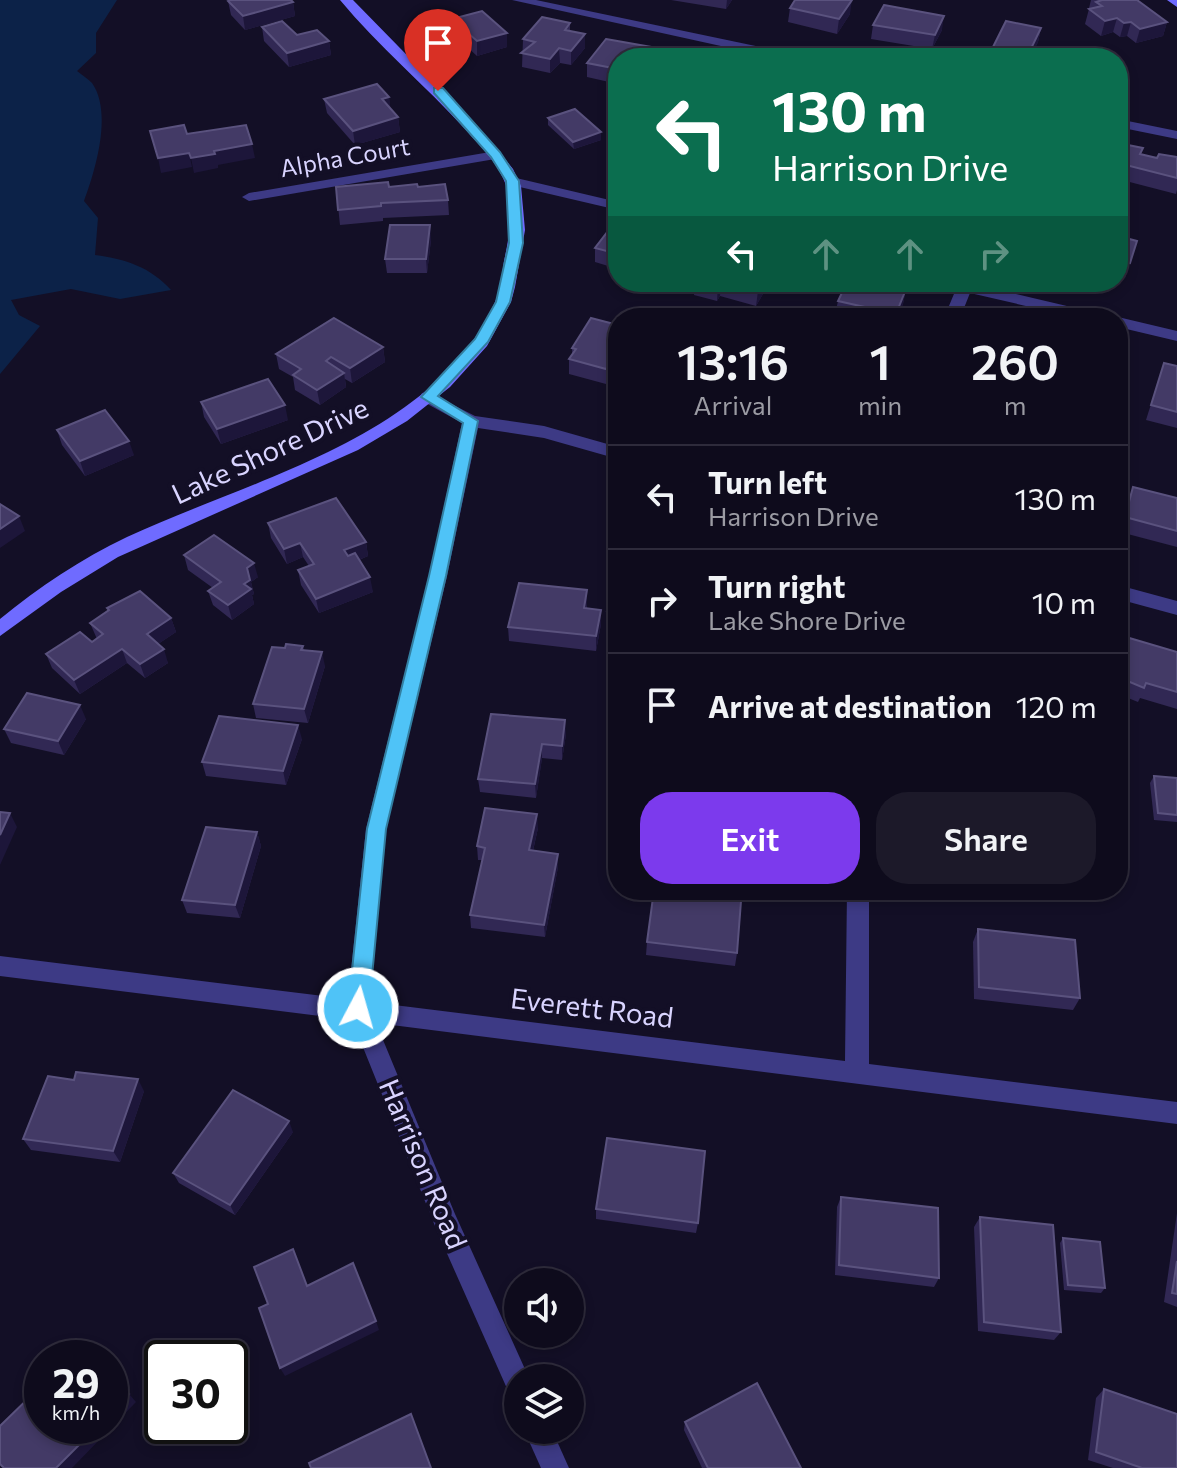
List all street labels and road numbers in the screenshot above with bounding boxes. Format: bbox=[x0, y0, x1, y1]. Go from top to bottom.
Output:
street label: Alpha Court bbox=[278, 131, 412, 182]
street label: Lake Shore Drive bbox=[166, 390, 373, 511]
street label: Everett Road bbox=[509, 980, 675, 1034]
street label: Harrison Road bbox=[373, 1073, 475, 1254]

